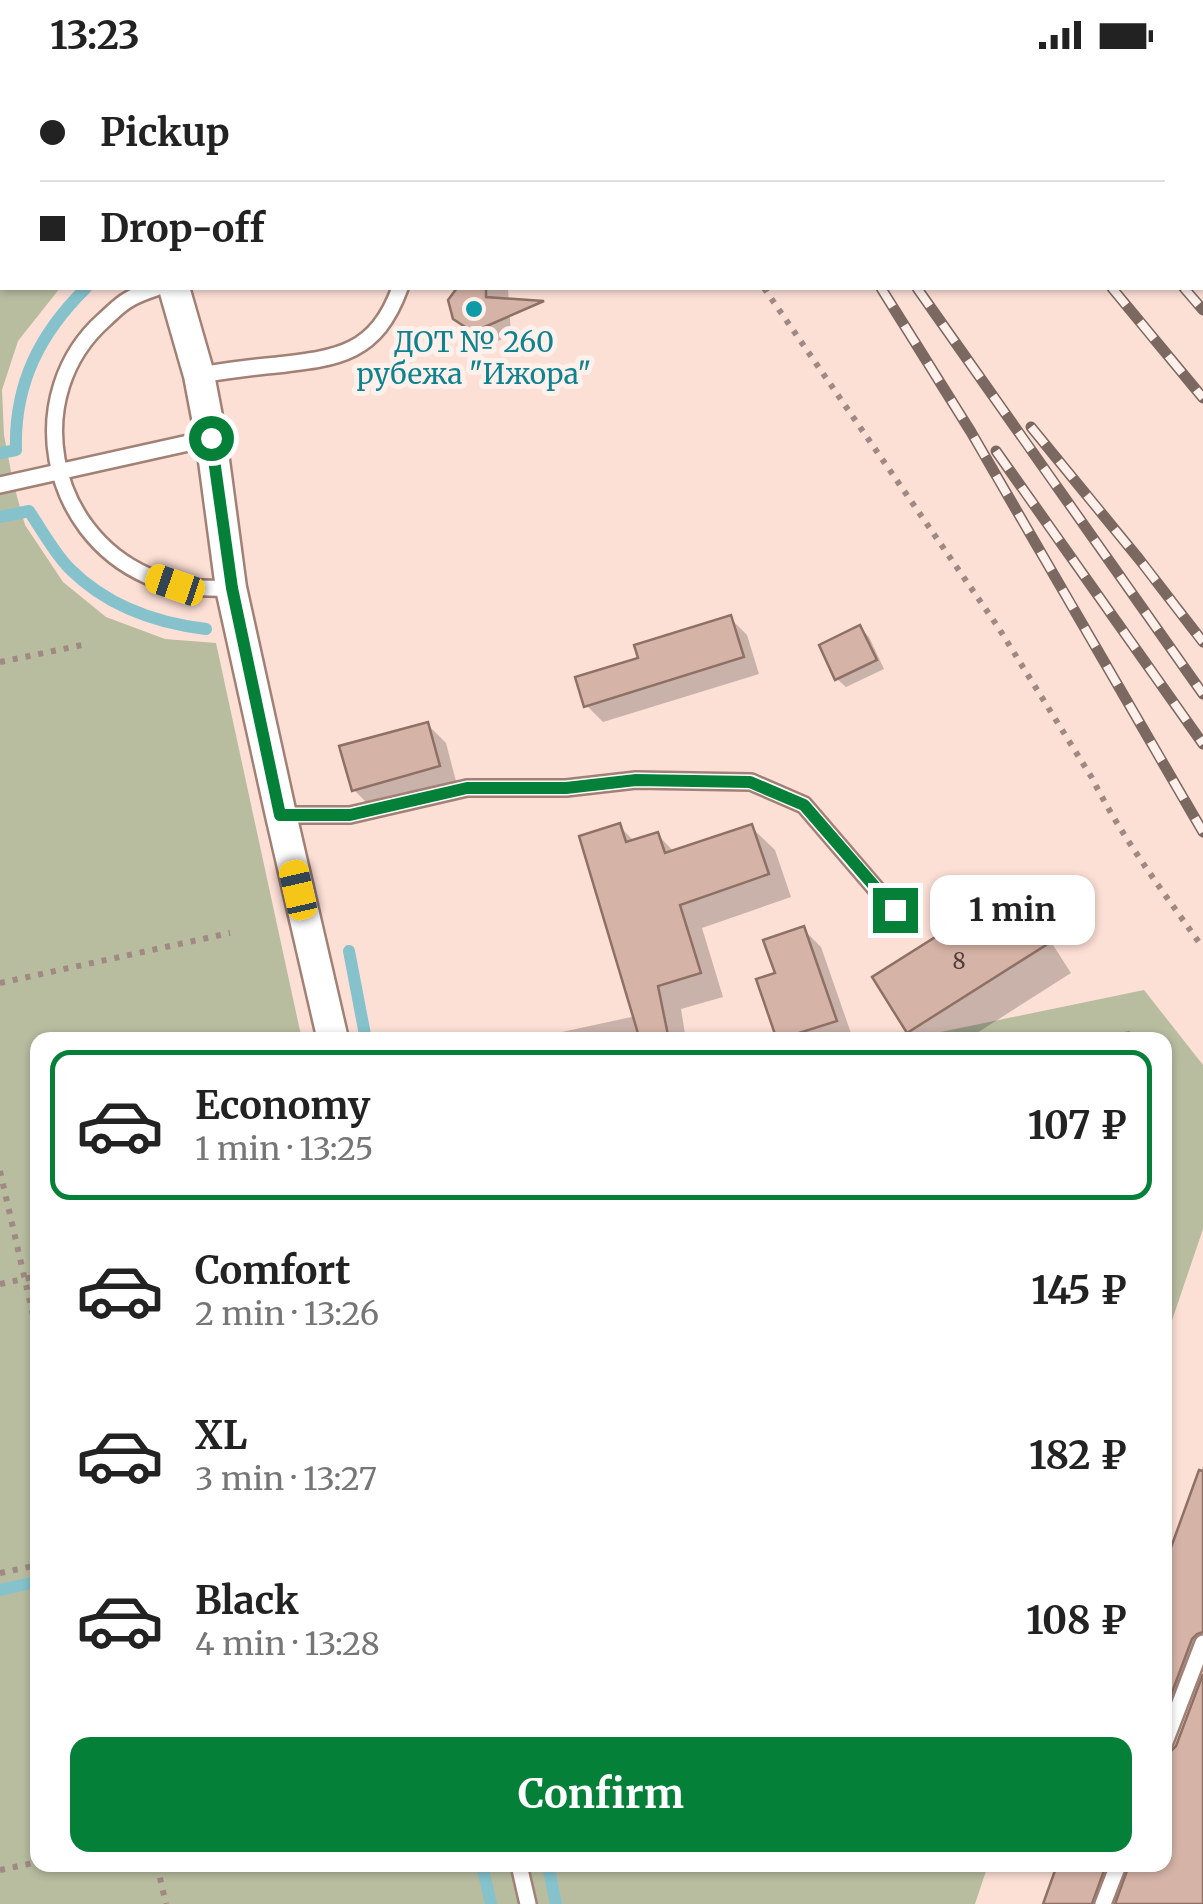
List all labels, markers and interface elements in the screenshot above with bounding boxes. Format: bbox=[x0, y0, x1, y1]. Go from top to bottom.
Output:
text: 13:23 bbox=[50, 12, 140, 59]
text: Pickup bbox=[100, 109, 230, 156]
text: Drop-off bbox=[100, 205, 265, 252]
marker: ДОТ № 260 рубежа "Ижора" bbox=[463, 298, 485, 320]
place label: ДОТ № 260 рубежа "Ижора" bbox=[357, 324, 591, 392]
route start bbox=[189, 416, 234, 461]
car bbox=[142, 561, 208, 609]
car bbox=[277, 857, 319, 923]
callout: 1 min bbox=[930, 875, 1095, 945]
route end bbox=[873, 888, 918, 933]
text: 1 min bbox=[969, 890, 1056, 930]
house number: 8 bbox=[952, 947, 966, 975]
icon: car bbox=[75, 1080, 165, 1170]
text: Economy bbox=[195, 1082, 370, 1129]
text: 107 ₽ bbox=[1028, 1102, 1127, 1149]
text: 1 min · 13:25 bbox=[195, 1129, 373, 1169]
icon: car bbox=[75, 1245, 165, 1335]
text: Comfort bbox=[195, 1247, 351, 1294]
text: 145 ₽ bbox=[1031, 1267, 1127, 1314]
text: 2 min · 13:26 bbox=[195, 1294, 379, 1334]
icon: car bbox=[75, 1410, 165, 1500]
text: XL bbox=[195, 1412, 247, 1459]
text: 182 ₽ bbox=[1029, 1432, 1127, 1479]
text: 3 min · 13:27 bbox=[195, 1459, 377, 1499]
icon: car bbox=[75, 1575, 165, 1665]
text: Black bbox=[195, 1577, 299, 1624]
text: 108 ₽ bbox=[1026, 1597, 1127, 1644]
text: 4 min · 13:28 bbox=[195, 1624, 380, 1664]
button: Confirm bbox=[70, 1737, 1132, 1852]

